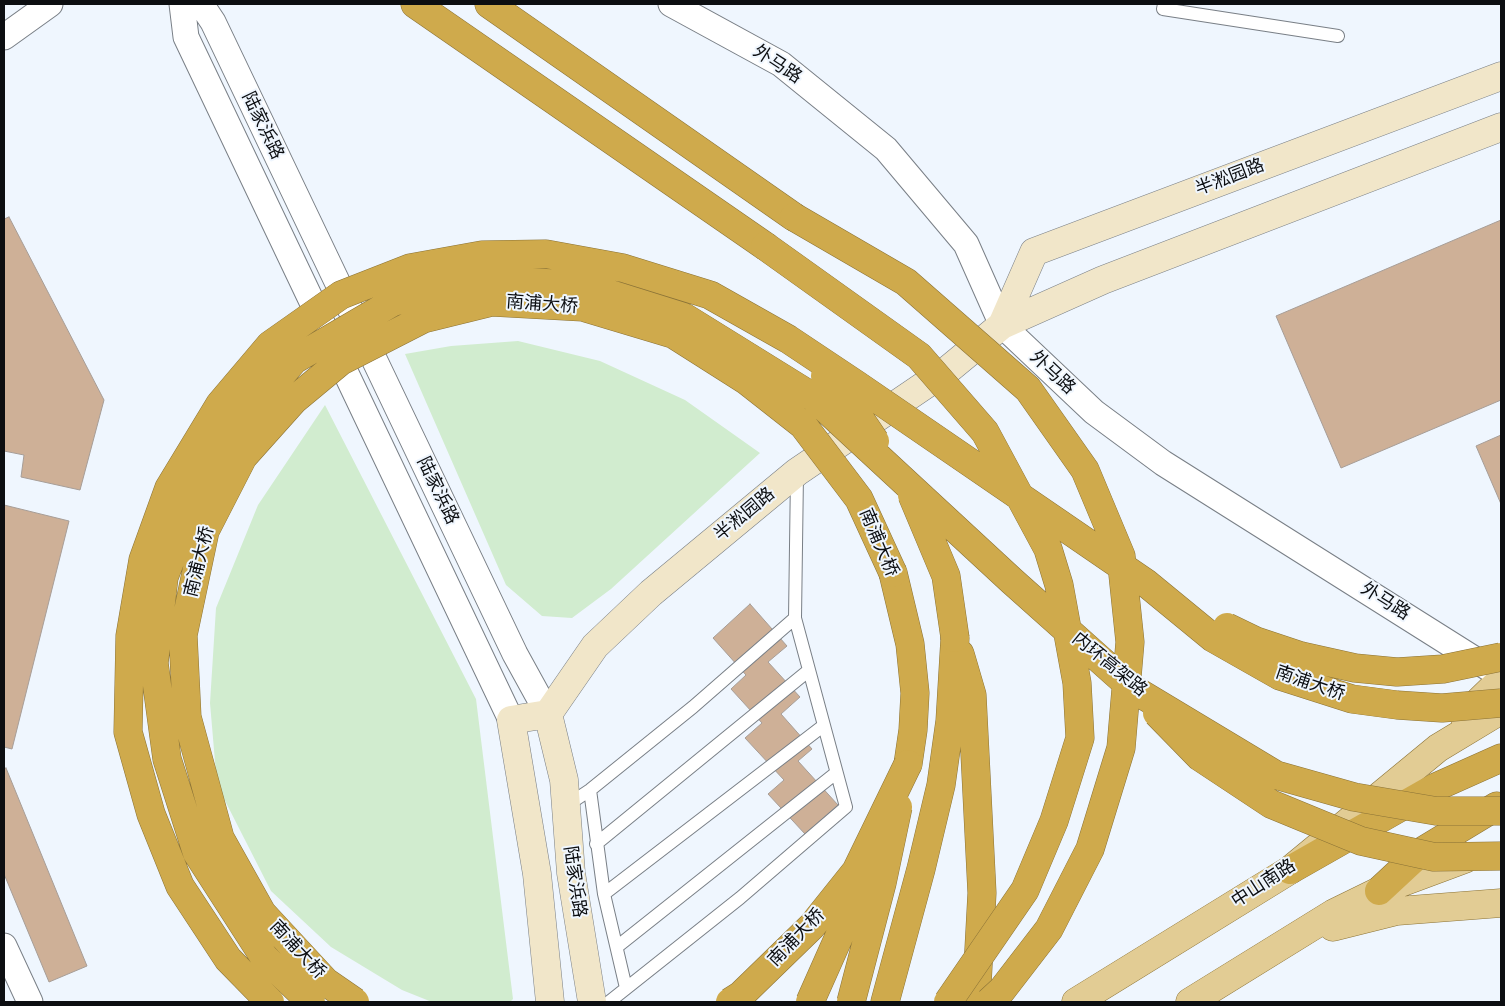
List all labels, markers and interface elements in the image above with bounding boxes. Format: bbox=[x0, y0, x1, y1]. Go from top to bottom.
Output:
street label: 外马路 bbox=[748, 41, 806, 89]
street label: 陆家浜路 bbox=[237, 89, 287, 163]
street label: 半淞园路 bbox=[1193, 155, 1267, 201]
street label: 南浦大桥 bbox=[505, 292, 579, 318]
street label: 外马路 bbox=[1025, 347, 1079, 399]
street label: 陆家浜路 bbox=[412, 454, 462, 528]
street label: 半淞园路 bbox=[710, 484, 780, 546]
street label: 南浦大桥 bbox=[854, 506, 902, 580]
street label: 南浦大桥 bbox=[181, 524, 219, 600]
street label: 外马路 bbox=[1356, 579, 1414, 625]
street label: 内环高架路 bbox=[1067, 628, 1151, 702]
street label: 南浦大桥 bbox=[1272, 662, 1348, 706]
street label: 陆家浜路 bbox=[558, 845, 590, 919]
street label: 中山南路 bbox=[1228, 855, 1300, 913]
street label: 南浦大桥 bbox=[764, 905, 830, 971]
street label: 南浦大桥 bbox=[265, 916, 329, 984]

